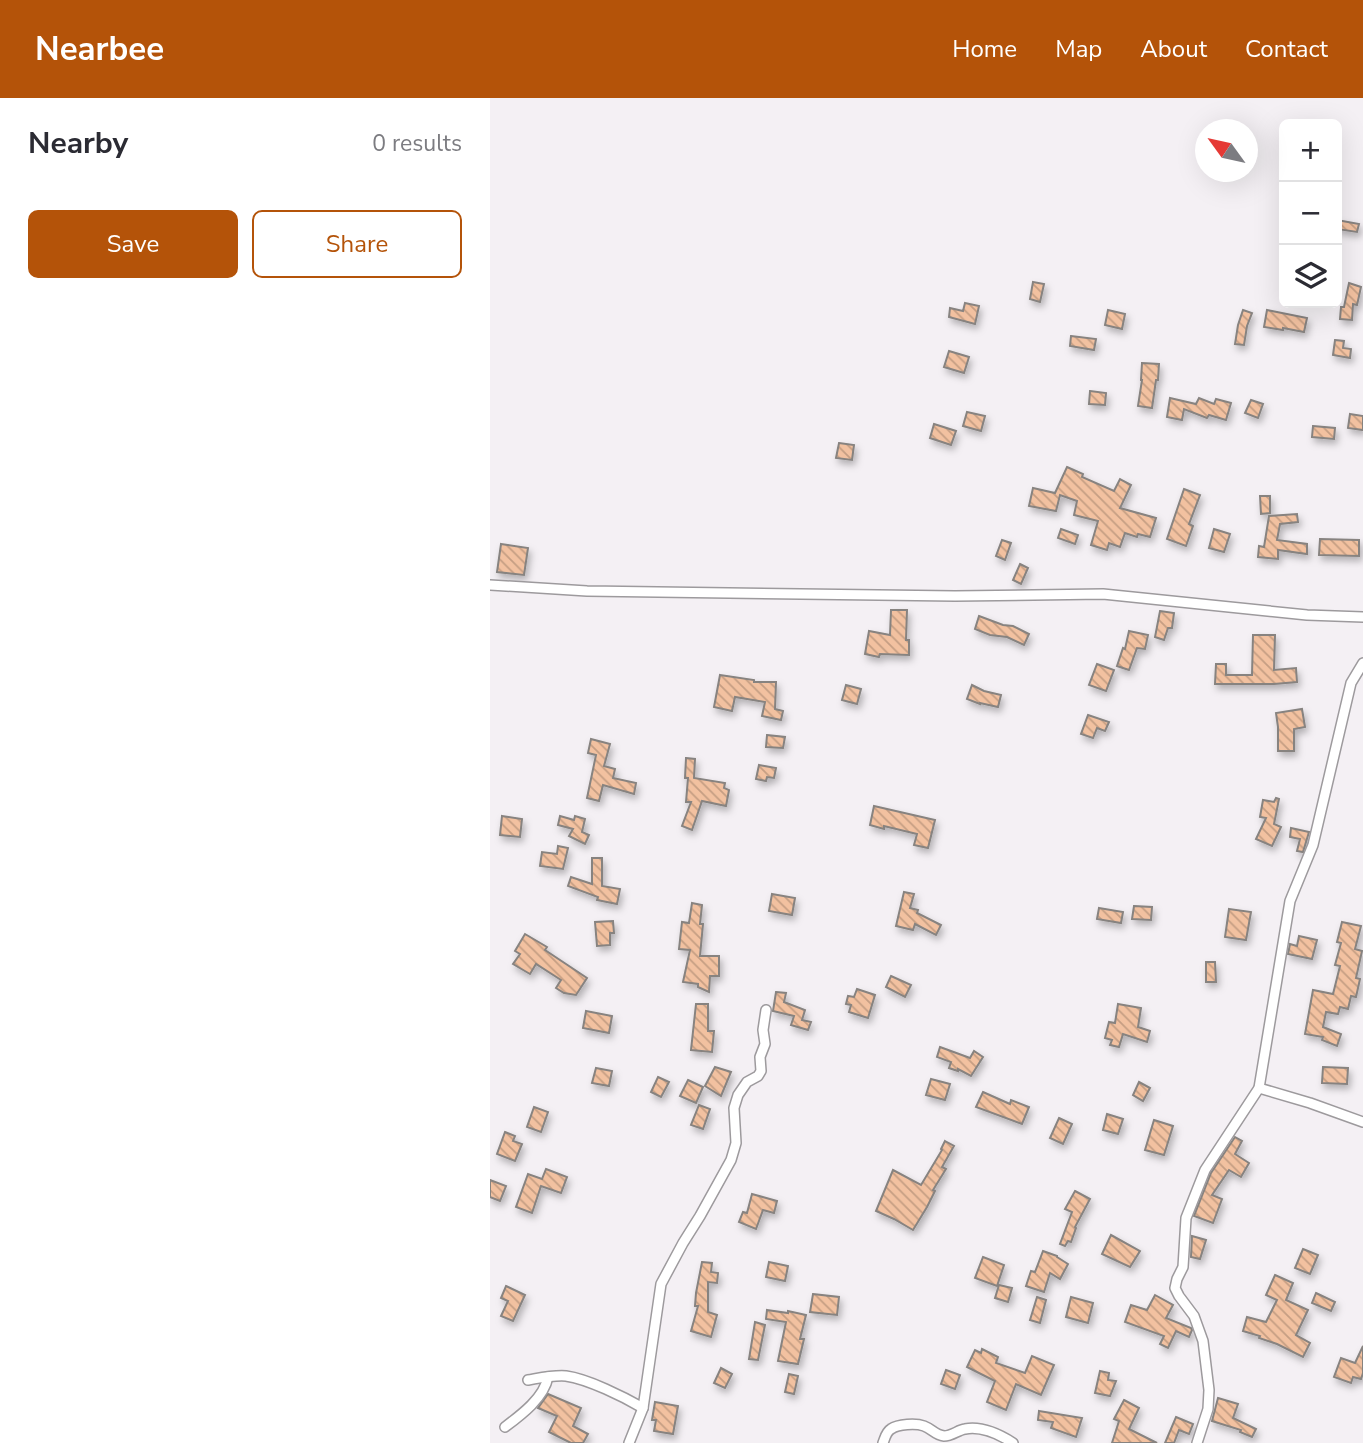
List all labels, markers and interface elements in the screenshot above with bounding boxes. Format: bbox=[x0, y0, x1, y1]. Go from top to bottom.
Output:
text: Nearbee bbox=[35, 27, 164, 72]
text: Home bbox=[952, 33, 1017, 65]
text: Map bbox=[1055, 33, 1102, 65]
text: About bbox=[1140, 33, 1207, 65]
text: Contact bbox=[1245, 33, 1328, 65]
north arrow bbox=[1195, 119, 1258, 182]
map controls bbox=[1279, 119, 1342, 308]
button: + bbox=[1279, 119, 1342, 182]
text: Nearby bbox=[28, 123, 128, 164]
text: 0 results bbox=[372, 128, 462, 159]
button: − bbox=[1279, 182, 1342, 245]
button: Save bbox=[28, 210, 238, 278]
button: Share bbox=[252, 210, 462, 278]
button: layers bbox=[1279, 245, 1342, 308]

